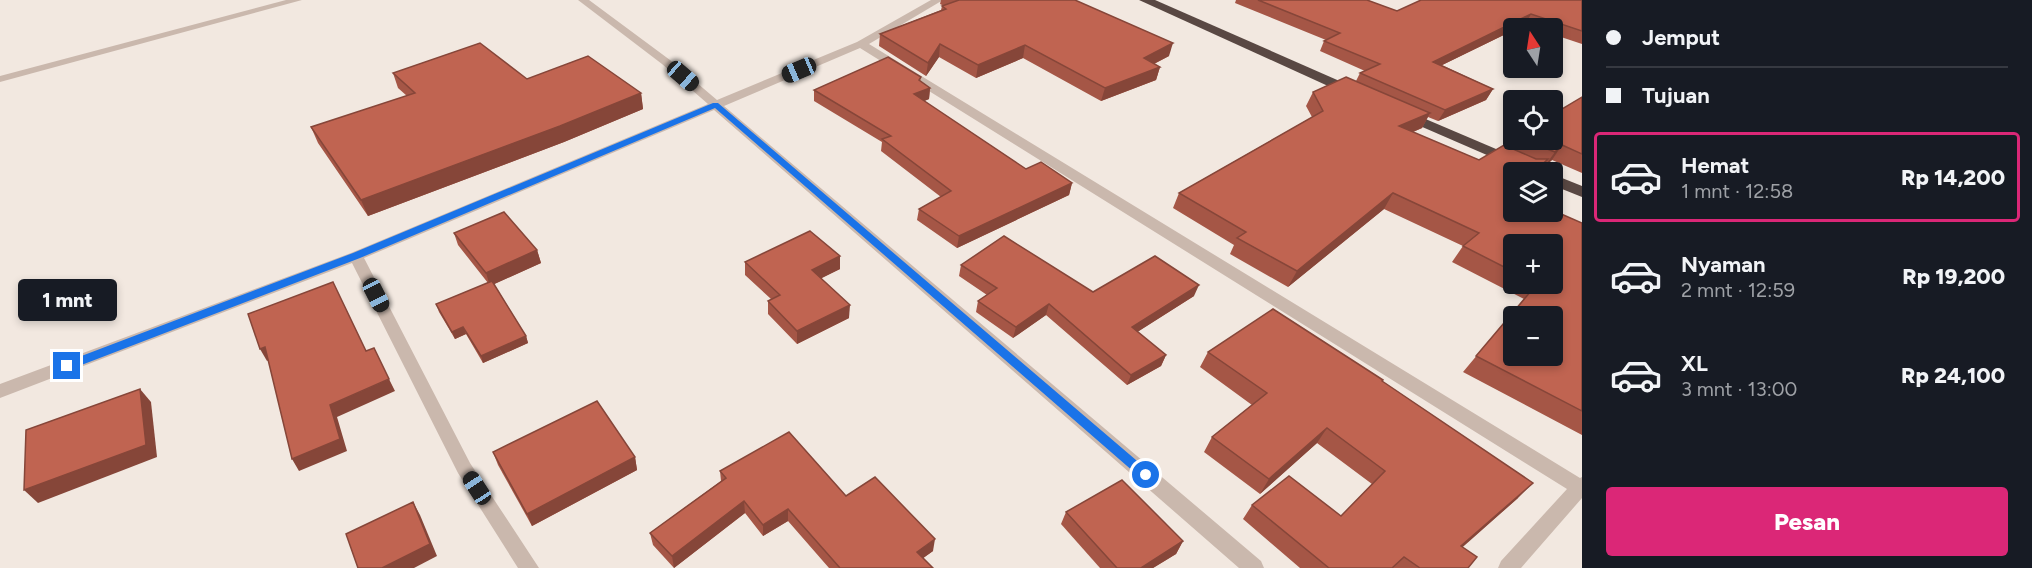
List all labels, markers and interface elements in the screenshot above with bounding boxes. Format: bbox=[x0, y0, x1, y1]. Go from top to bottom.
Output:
north arrow bbox=[1503, 18, 1563, 78]
map controls bbox=[1503, 18, 1563, 366]
text: Jemput bbox=[1642, 24, 1720, 51]
car bbox=[779, 55, 819, 85]
car bbox=[664, 57, 702, 95]
text: Tujuan bbox=[1642, 82, 1710, 109]
button: locate bbox=[1503, 90, 1563, 150]
icon: car bbox=[1609, 150, 1663, 204]
text: Hemat bbox=[1681, 152, 1749, 179]
button: layers bbox=[1503, 162, 1563, 222]
text: Rp 14,200 bbox=[1901, 164, 2005, 191]
text: 1 mnt · 12:58 bbox=[1681, 179, 1793, 203]
button: + bbox=[1503, 234, 1563, 294]
icon: car bbox=[1609, 249, 1663, 303]
text: Nyaman bbox=[1681, 251, 1765, 278]
text: Rp 19,200 bbox=[1902, 263, 2005, 290]
car bbox=[360, 275, 392, 315]
text: 2 mnt · 12:59 bbox=[1681, 278, 1795, 302]
callout: 1 mnt bbox=[17, 279, 116, 321]
text: 1 mnt bbox=[42, 288, 93, 312]
button: − bbox=[1503, 306, 1563, 366]
icon: car bbox=[1609, 348, 1663, 402]
text: XL bbox=[1681, 350, 1708, 377]
route end bbox=[53, 352, 80, 379]
text: Rp 24,100 bbox=[1901, 362, 2005, 389]
text: 3 mnt · 13:00 bbox=[1681, 377, 1797, 401]
route start bbox=[1132, 461, 1159, 488]
car bbox=[460, 468, 494, 508]
button: Pesan bbox=[1606, 487, 2008, 556]

